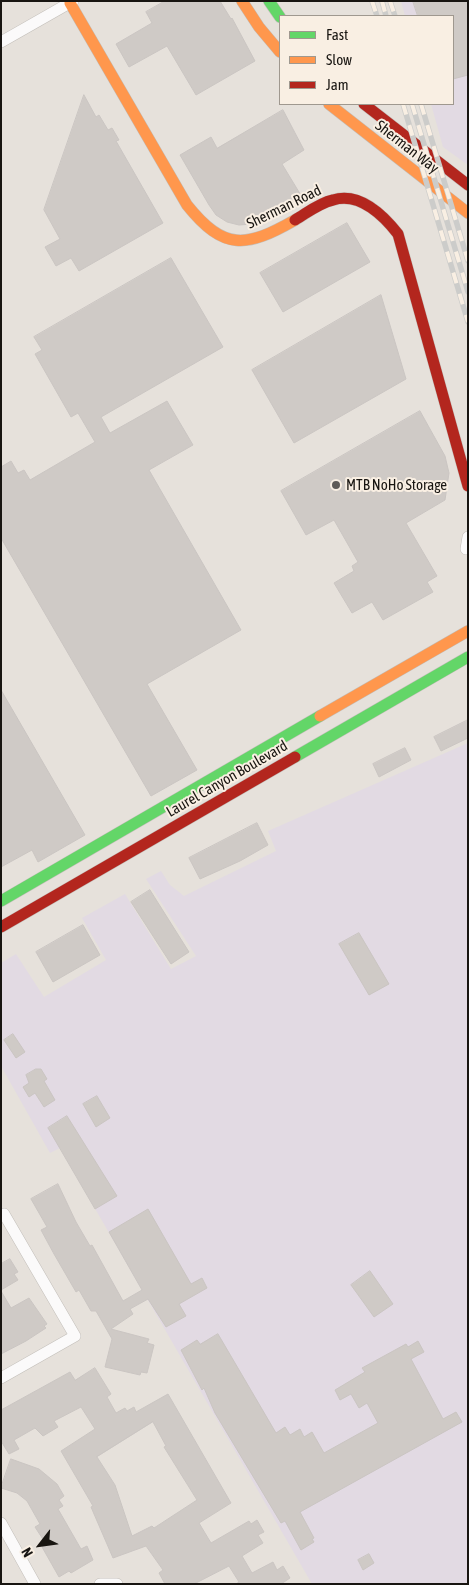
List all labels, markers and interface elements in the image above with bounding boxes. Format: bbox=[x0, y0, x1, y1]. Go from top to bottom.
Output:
legend bbox=[279, 15, 454, 105]
text: Fast bbox=[326, 26, 348, 43]
text: Slow bbox=[326, 51, 352, 68]
text: Jam bbox=[326, 76, 349, 93]
street label: Sherman Way bbox=[372, 117, 442, 177]
street label: Sherman Road bbox=[244, 181, 324, 233]
place label: MTB NoHo Storage bbox=[346, 476, 447, 494]
marker: MTB NoHo Storage bbox=[330, 479, 342, 491]
street label: Laurel Canyon Boulevard bbox=[163, 737, 291, 821]
north arrow bbox=[15, 1520, 65, 1570]
text: N bbox=[18, 1545, 36, 1560]

